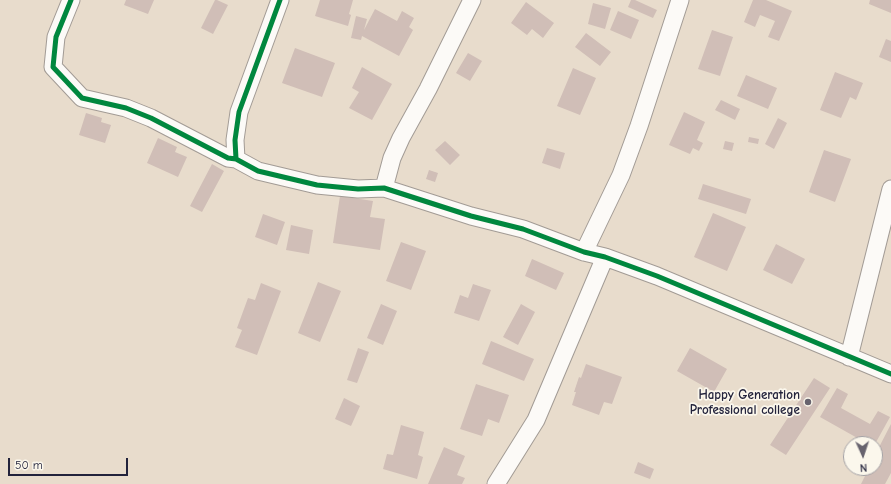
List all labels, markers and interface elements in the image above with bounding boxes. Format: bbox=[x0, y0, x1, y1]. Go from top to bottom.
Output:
place label: Happy Generation Professional college bbox=[690, 387, 800, 418]
marker: Happy Generation Professional college bbox=[803, 397, 813, 407]
north arrow bbox=[843, 436, 883, 476]
scale bar bbox=[10, 450, 130, 476]
text: 50 m bbox=[15, 458, 43, 472]
text: N bbox=[860, 461, 868, 474]

